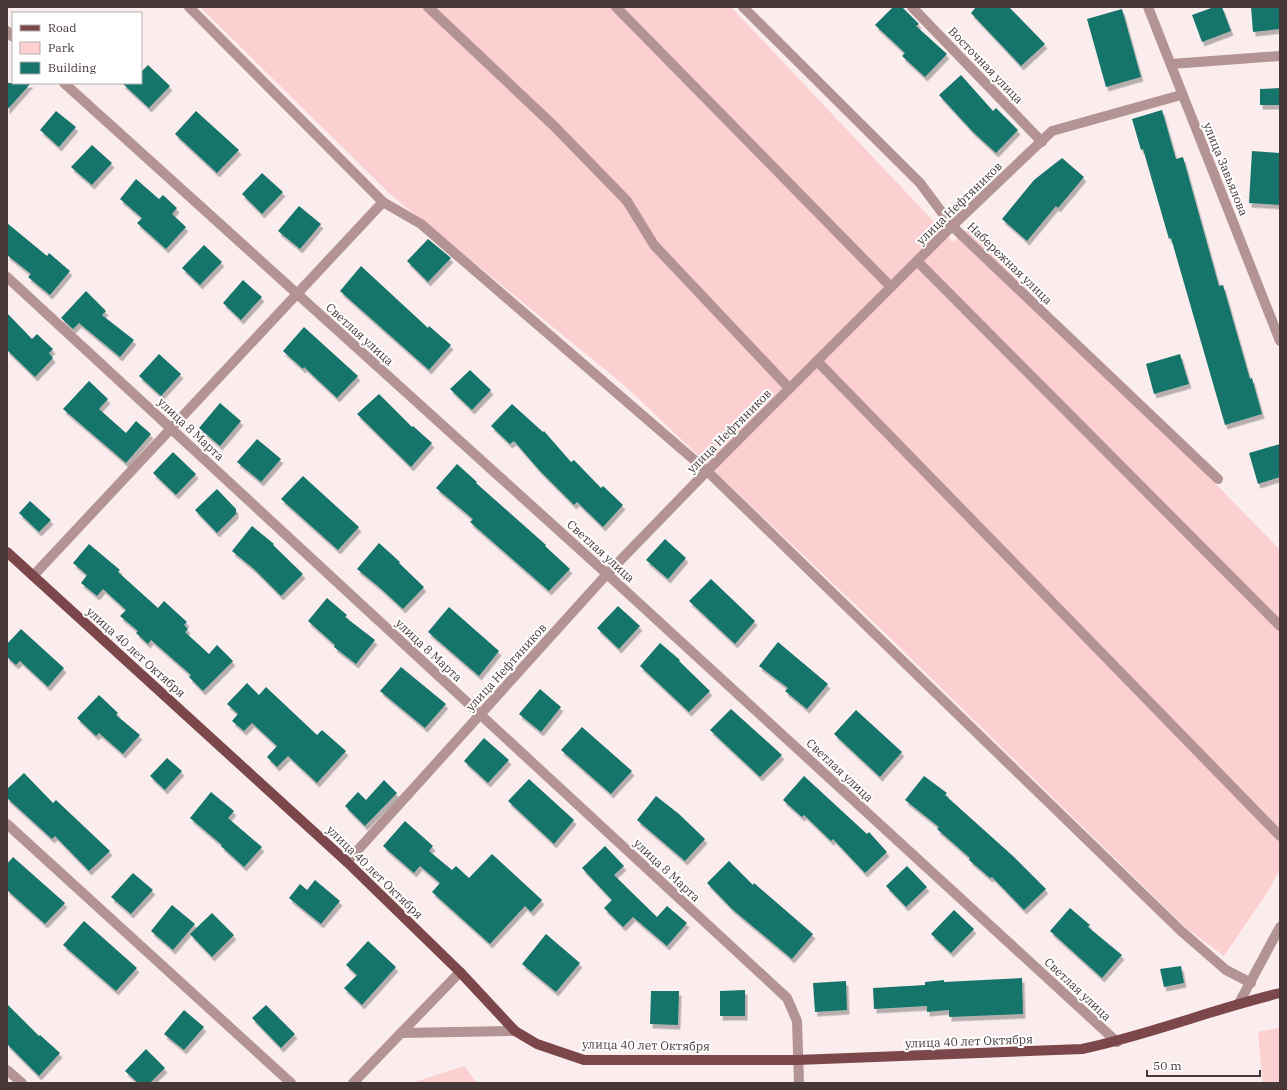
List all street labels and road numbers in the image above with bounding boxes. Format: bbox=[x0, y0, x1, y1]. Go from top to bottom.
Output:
street label: Восточная улица bbox=[945, 23, 1027, 107]
street label: улица Завьялова bbox=[1200, 120, 1252, 218]
street label: улица Нефтяников bbox=[913, 158, 1005, 248]
street label: Набережная улица bbox=[964, 219, 1056, 308]
street label: Светлая улица bbox=[323, 300, 397, 369]
street label: улица Нефтяников bbox=[684, 386, 774, 476]
street label: улица 8 Марта bbox=[155, 394, 228, 464]
street label: Светлая улица bbox=[564, 517, 638, 586]
street label: улица 40 лет Октября bbox=[83, 604, 189, 700]
street label: улица 8 Марта bbox=[393, 615, 466, 685]
street label: улица Нефтяников bbox=[463, 620, 550, 714]
street label: Светлая улица bbox=[803, 735, 877, 805]
street label: улица 40 лет Октября bbox=[324, 822, 426, 922]
street label: улица 8 Марта bbox=[631, 835, 704, 905]
street label: Светлая улица bbox=[1041, 954, 1115, 1024]
street label: улица 40 лет Октября bbox=[905, 1031, 1033, 1051]
street label: улица 40 лет Октября bbox=[582, 1036, 710, 1054]

